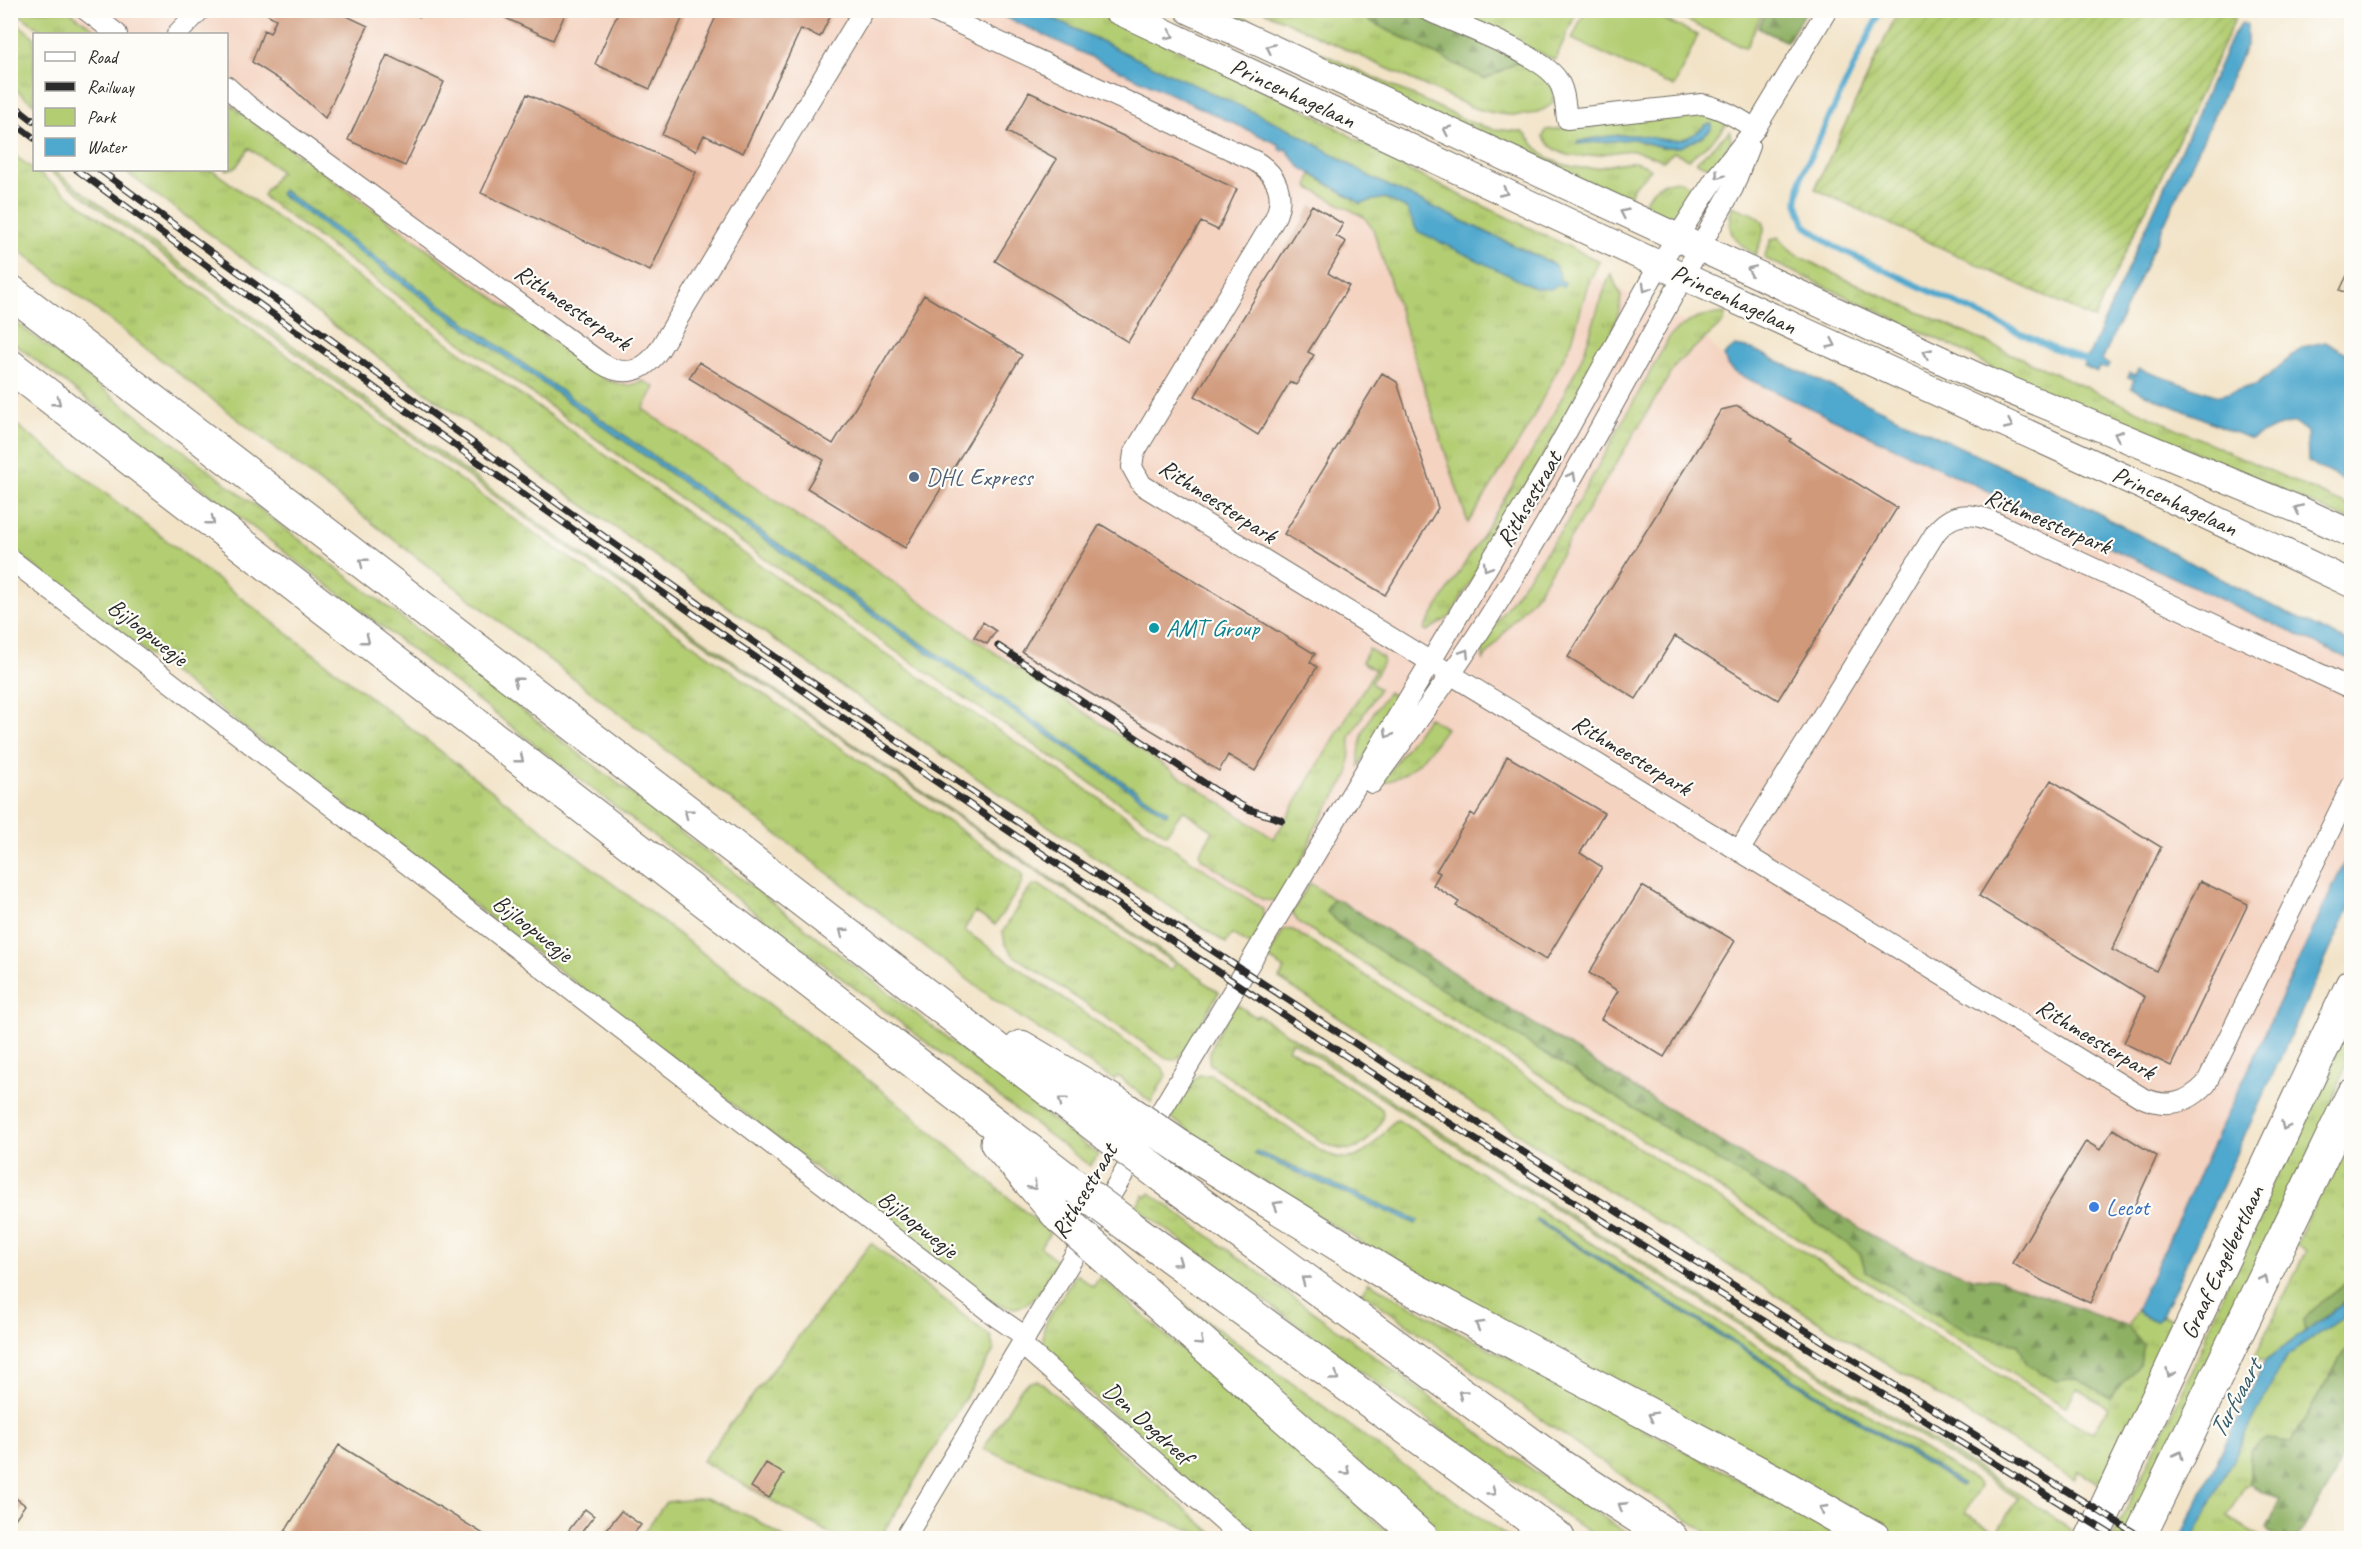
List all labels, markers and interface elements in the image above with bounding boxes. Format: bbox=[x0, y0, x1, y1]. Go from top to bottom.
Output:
one-way arrow bbox=[1164, 28, 1175, 40]
legend bbox=[33, 33, 228, 171]
one-way arrow bbox=[1266, 44, 1277, 56]
text: Road bbox=[87, 46, 120, 68]
street label: Princenhagelaan bbox=[1226, 51, 1360, 135]
text: Railway bbox=[87, 76, 135, 98]
text: Park bbox=[87, 106, 117, 128]
one-way arrow bbox=[1442, 126, 1453, 138]
text: Water bbox=[87, 136, 128, 158]
one-way arrow bbox=[1715, 168, 1726, 179]
one-way arrow bbox=[1497, 184, 1508, 196]
one-way arrow bbox=[1619, 208, 1630, 220]
street label: Rithmeesterpark bbox=[509, 257, 639, 358]
street label: Princenhagelaan bbox=[1667, 257, 1801, 341]
one-way arrow bbox=[1746, 266, 1757, 278]
one-way arrow bbox=[1642, 282, 1653, 292]
one-way arrow bbox=[1825, 336, 1836, 348]
one-way arrow bbox=[1923, 349, 1934, 361]
one-way arrow bbox=[50, 395, 61, 406]
one-way arrow bbox=[2003, 417, 2014, 429]
one-way arrow bbox=[2113, 430, 2124, 442]
street label: Rithsestraat bbox=[1490, 444, 1569, 552]
street label: Rithmeesterpark bbox=[1154, 452, 1284, 551]
street label: Princenhagelaan bbox=[2108, 459, 2242, 543]
place label: DHL Express bbox=[926, 462, 1034, 492]
marker: DHL Express bbox=[907, 470, 921, 484]
one-way arrow bbox=[1564, 472, 1576, 482]
street label: Rithmeesterpark bbox=[1981, 481, 2118, 562]
one-way arrow bbox=[2294, 505, 2305, 517]
one-way arrow bbox=[205, 514, 216, 525]
one-way arrow bbox=[358, 559, 369, 570]
one-way arrow bbox=[1483, 561, 1495, 571]
street label: Bijloopwegje bbox=[102, 591, 196, 674]
place label: AMT Group bbox=[1166, 613, 1261, 643]
marker: AMT Group bbox=[1147, 621, 1161, 635]
one-way arrow bbox=[359, 633, 370, 644]
one-way arrow bbox=[1458, 649, 1469, 660]
one-way arrow bbox=[513, 678, 524, 689]
street label: Rithmeesterpark bbox=[1567, 708, 1699, 803]
one-way arrow bbox=[1383, 728, 1395, 738]
one-way arrow bbox=[514, 752, 525, 763]
one-way arrow bbox=[684, 810, 695, 821]
street label: Bijloopwegje bbox=[487, 887, 581, 970]
one-way arrow bbox=[838, 929, 849, 940]
street label: Rithmeesterpark bbox=[2031, 992, 2163, 1087]
one-way arrow bbox=[1058, 1097, 1069, 1108]
one-way arrow bbox=[2280, 1119, 2292, 1130]
street label: Rithsestraat bbox=[1044, 1136, 1125, 1244]
one-way arrow bbox=[1026, 1179, 1037, 1190]
street label: Graaf Engelbertlaan bbox=[2173, 1179, 2271, 1344]
street label: Bijloopwegje bbox=[872, 1183, 966, 1266]
place label: Lecot bbox=[2106, 1192, 2151, 1222]
marker: Lecot bbox=[2087, 1200, 2101, 1214]
one-way arrow bbox=[1273, 1201, 1283, 1213]
one-way arrow bbox=[1171, 1254, 1182, 1265]
one-way arrow bbox=[2256, 1274, 2268, 1285]
one-way arrow bbox=[1300, 1276, 1311, 1287]
one-way arrow bbox=[1475, 1321, 1485, 1332]
one-way arrow bbox=[1194, 1335, 1204, 1346]
water label: Turfvaart bbox=[2201, 1350, 2272, 1444]
one-way arrow bbox=[2166, 1367, 2178, 1378]
one-way arrow bbox=[1328, 1370, 1339, 1381]
street label: Den Dogdreef bbox=[1097, 1375, 1203, 1474]
one-way arrow bbox=[1458, 1391, 1469, 1402]
one-way arrow bbox=[1648, 1412, 1658, 1423]
one-way arrow bbox=[2172, 1450, 2183, 1461]
one-way arrow bbox=[1339, 1464, 1350, 1475]
one-way arrow bbox=[1486, 1485, 1497, 1496]
one-way arrow bbox=[1618, 1502, 1628, 1514]
one-way arrow bbox=[1819, 1505, 1829, 1516]

